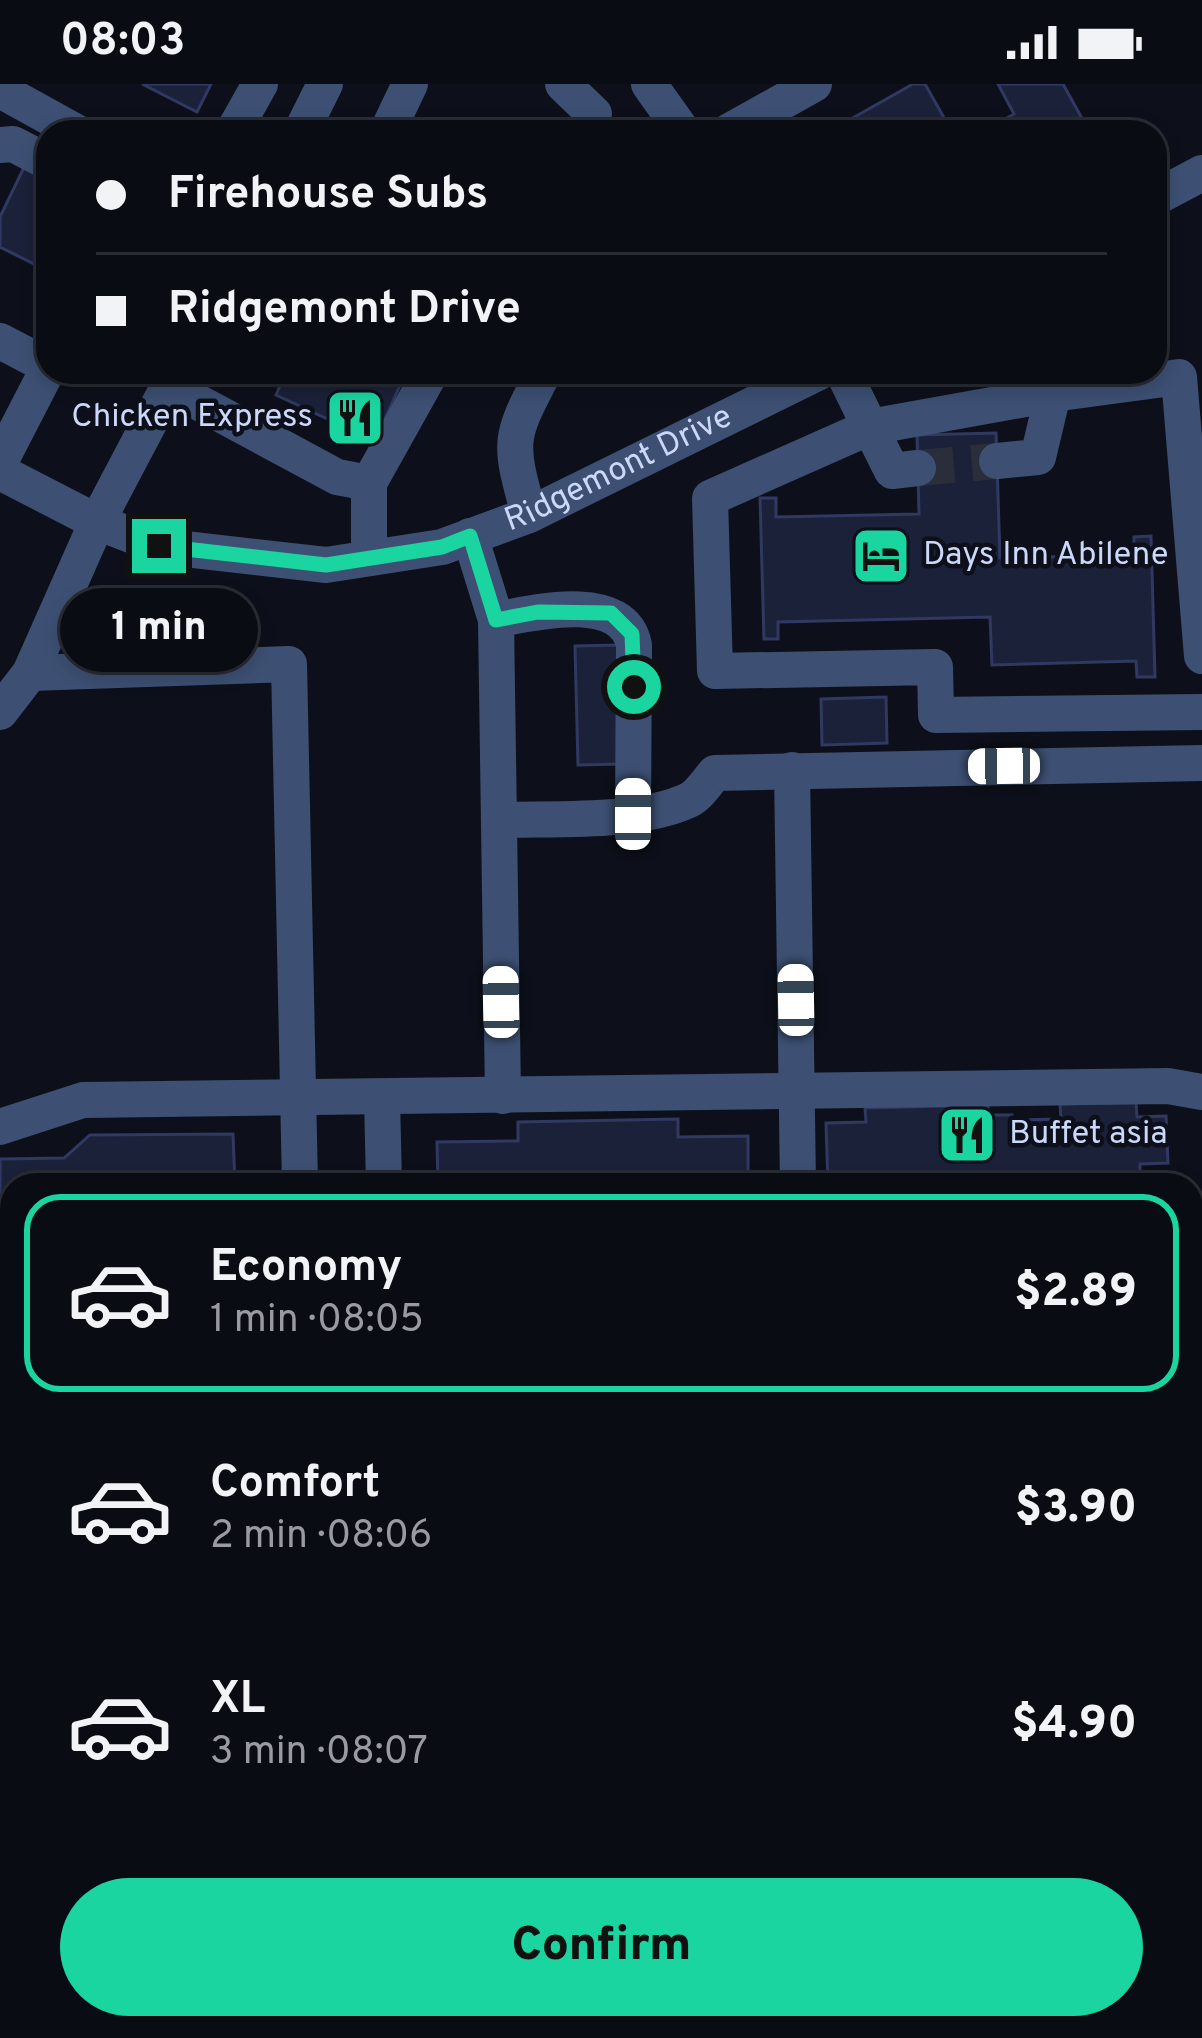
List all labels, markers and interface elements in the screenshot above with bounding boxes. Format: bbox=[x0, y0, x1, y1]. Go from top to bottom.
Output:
text: 08:03 bbox=[60, 14, 185, 71]
text: Firehouse Subs bbox=[168, 167, 488, 224]
text: Ridgemont Drive bbox=[168, 282, 521, 339]
restaurant icon: Chicken Express bbox=[324, 387, 386, 449]
place label: Chicken Express bbox=[71, 397, 313, 439]
street label: Ridgemont Drive bbox=[499, 397, 740, 543]
route end bbox=[132, 519, 186, 573]
hotel icon: Days Inn Abilene bbox=[850, 525, 912, 587]
place label: Days Inn Abilene bbox=[923, 535, 1168, 577]
callout: 1 min bbox=[60, 588, 258, 672]
text: 1 min bbox=[111, 605, 207, 654]
route start bbox=[607, 660, 661, 714]
car bbox=[968, 747, 1040, 785]
car bbox=[615, 778, 651, 850]
car bbox=[777, 964, 815, 1036]
car bbox=[482, 966, 520, 1038]
restaurant icon: Buffet asia bbox=[936, 1104, 998, 1166]
place label: Buffet asia bbox=[1009, 1114, 1168, 1156]
icon: car bbox=[66, 1239, 174, 1347]
text: Economy bbox=[210, 1240, 402, 1297]
text: $2.89 bbox=[1014, 1265, 1137, 1322]
text: 1 min · 08:05 bbox=[210, 1297, 424, 1346]
icon: car bbox=[66, 1455, 174, 1563]
text: Comfort bbox=[210, 1456, 380, 1513]
text: $3.90 bbox=[1015, 1481, 1137, 1538]
text: 2 min · 08:06 bbox=[210, 1513, 432, 1562]
icon: car bbox=[66, 1671, 174, 1779]
text: XL bbox=[210, 1672, 265, 1729]
text: $4.90 bbox=[1011, 1697, 1137, 1754]
text: 3 min · 08:07 bbox=[210, 1729, 428, 1778]
button: Confirm bbox=[60, 1878, 1143, 2016]

